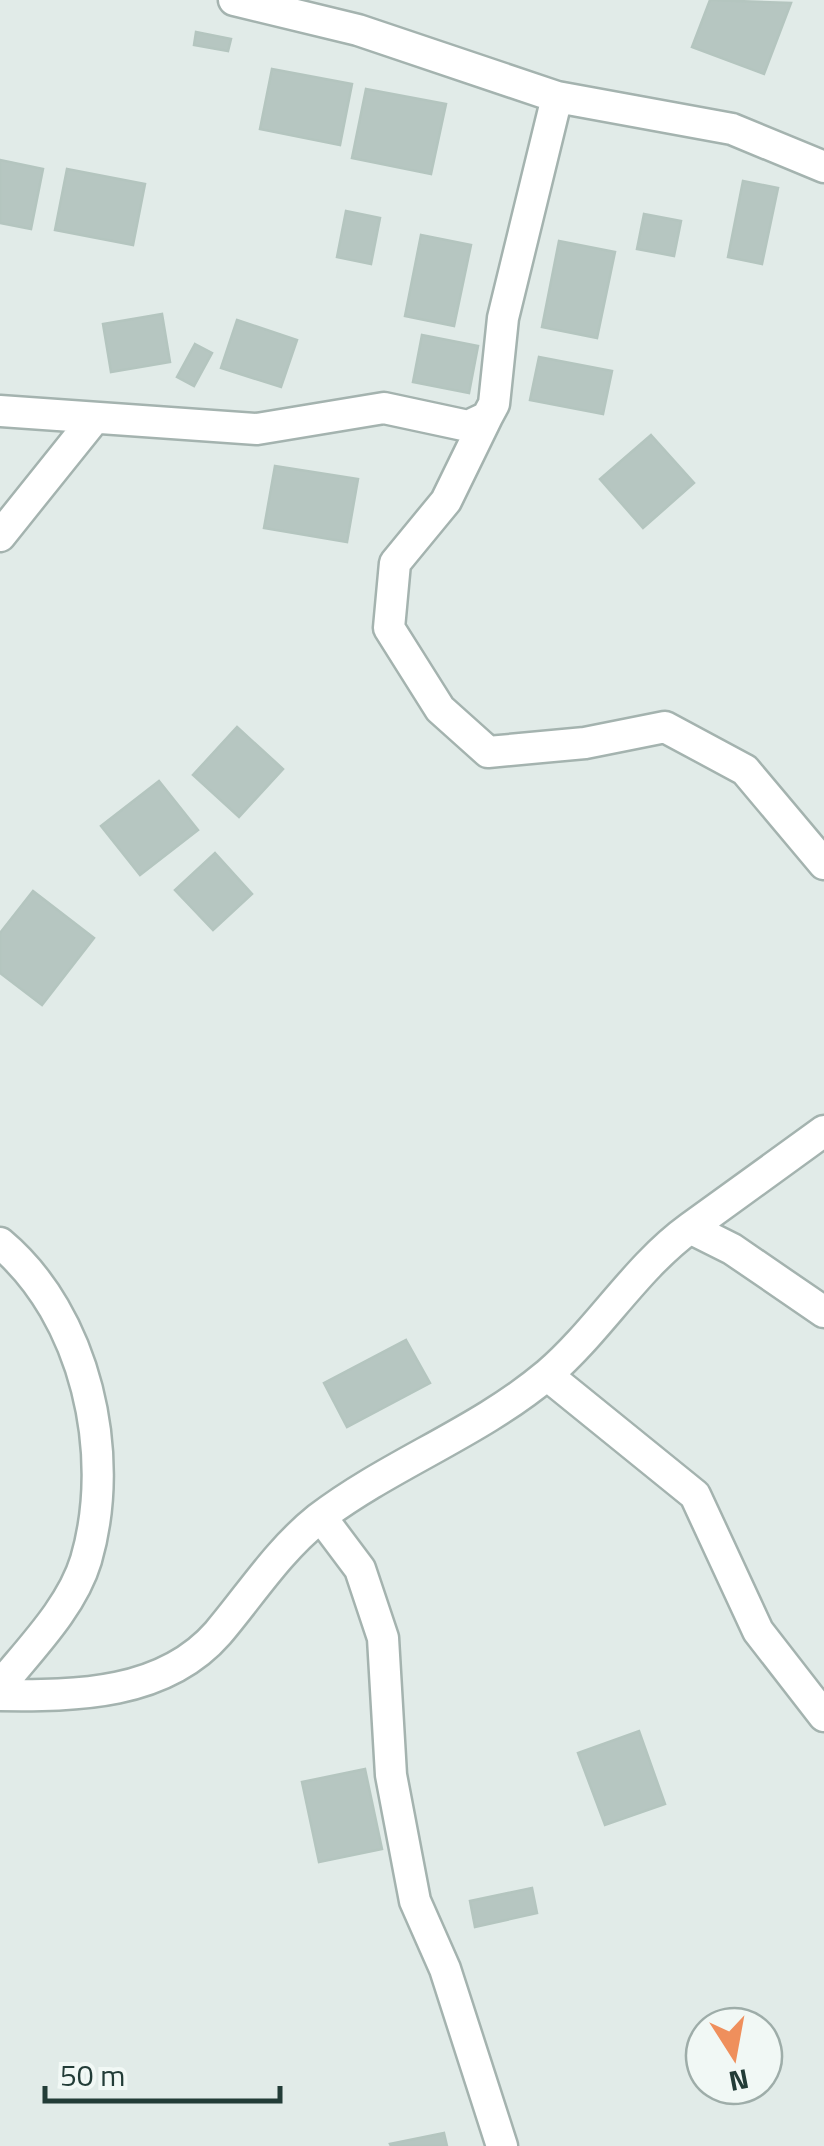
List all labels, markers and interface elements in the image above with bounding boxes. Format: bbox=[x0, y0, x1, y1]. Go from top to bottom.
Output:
north arrow bbox=[684, 2006, 784, 2106]
scale bar bbox=[45, 2041, 280, 2103]
text: 50 m bbox=[60, 2052, 125, 2098]
text: N bbox=[725, 2058, 752, 2104]

